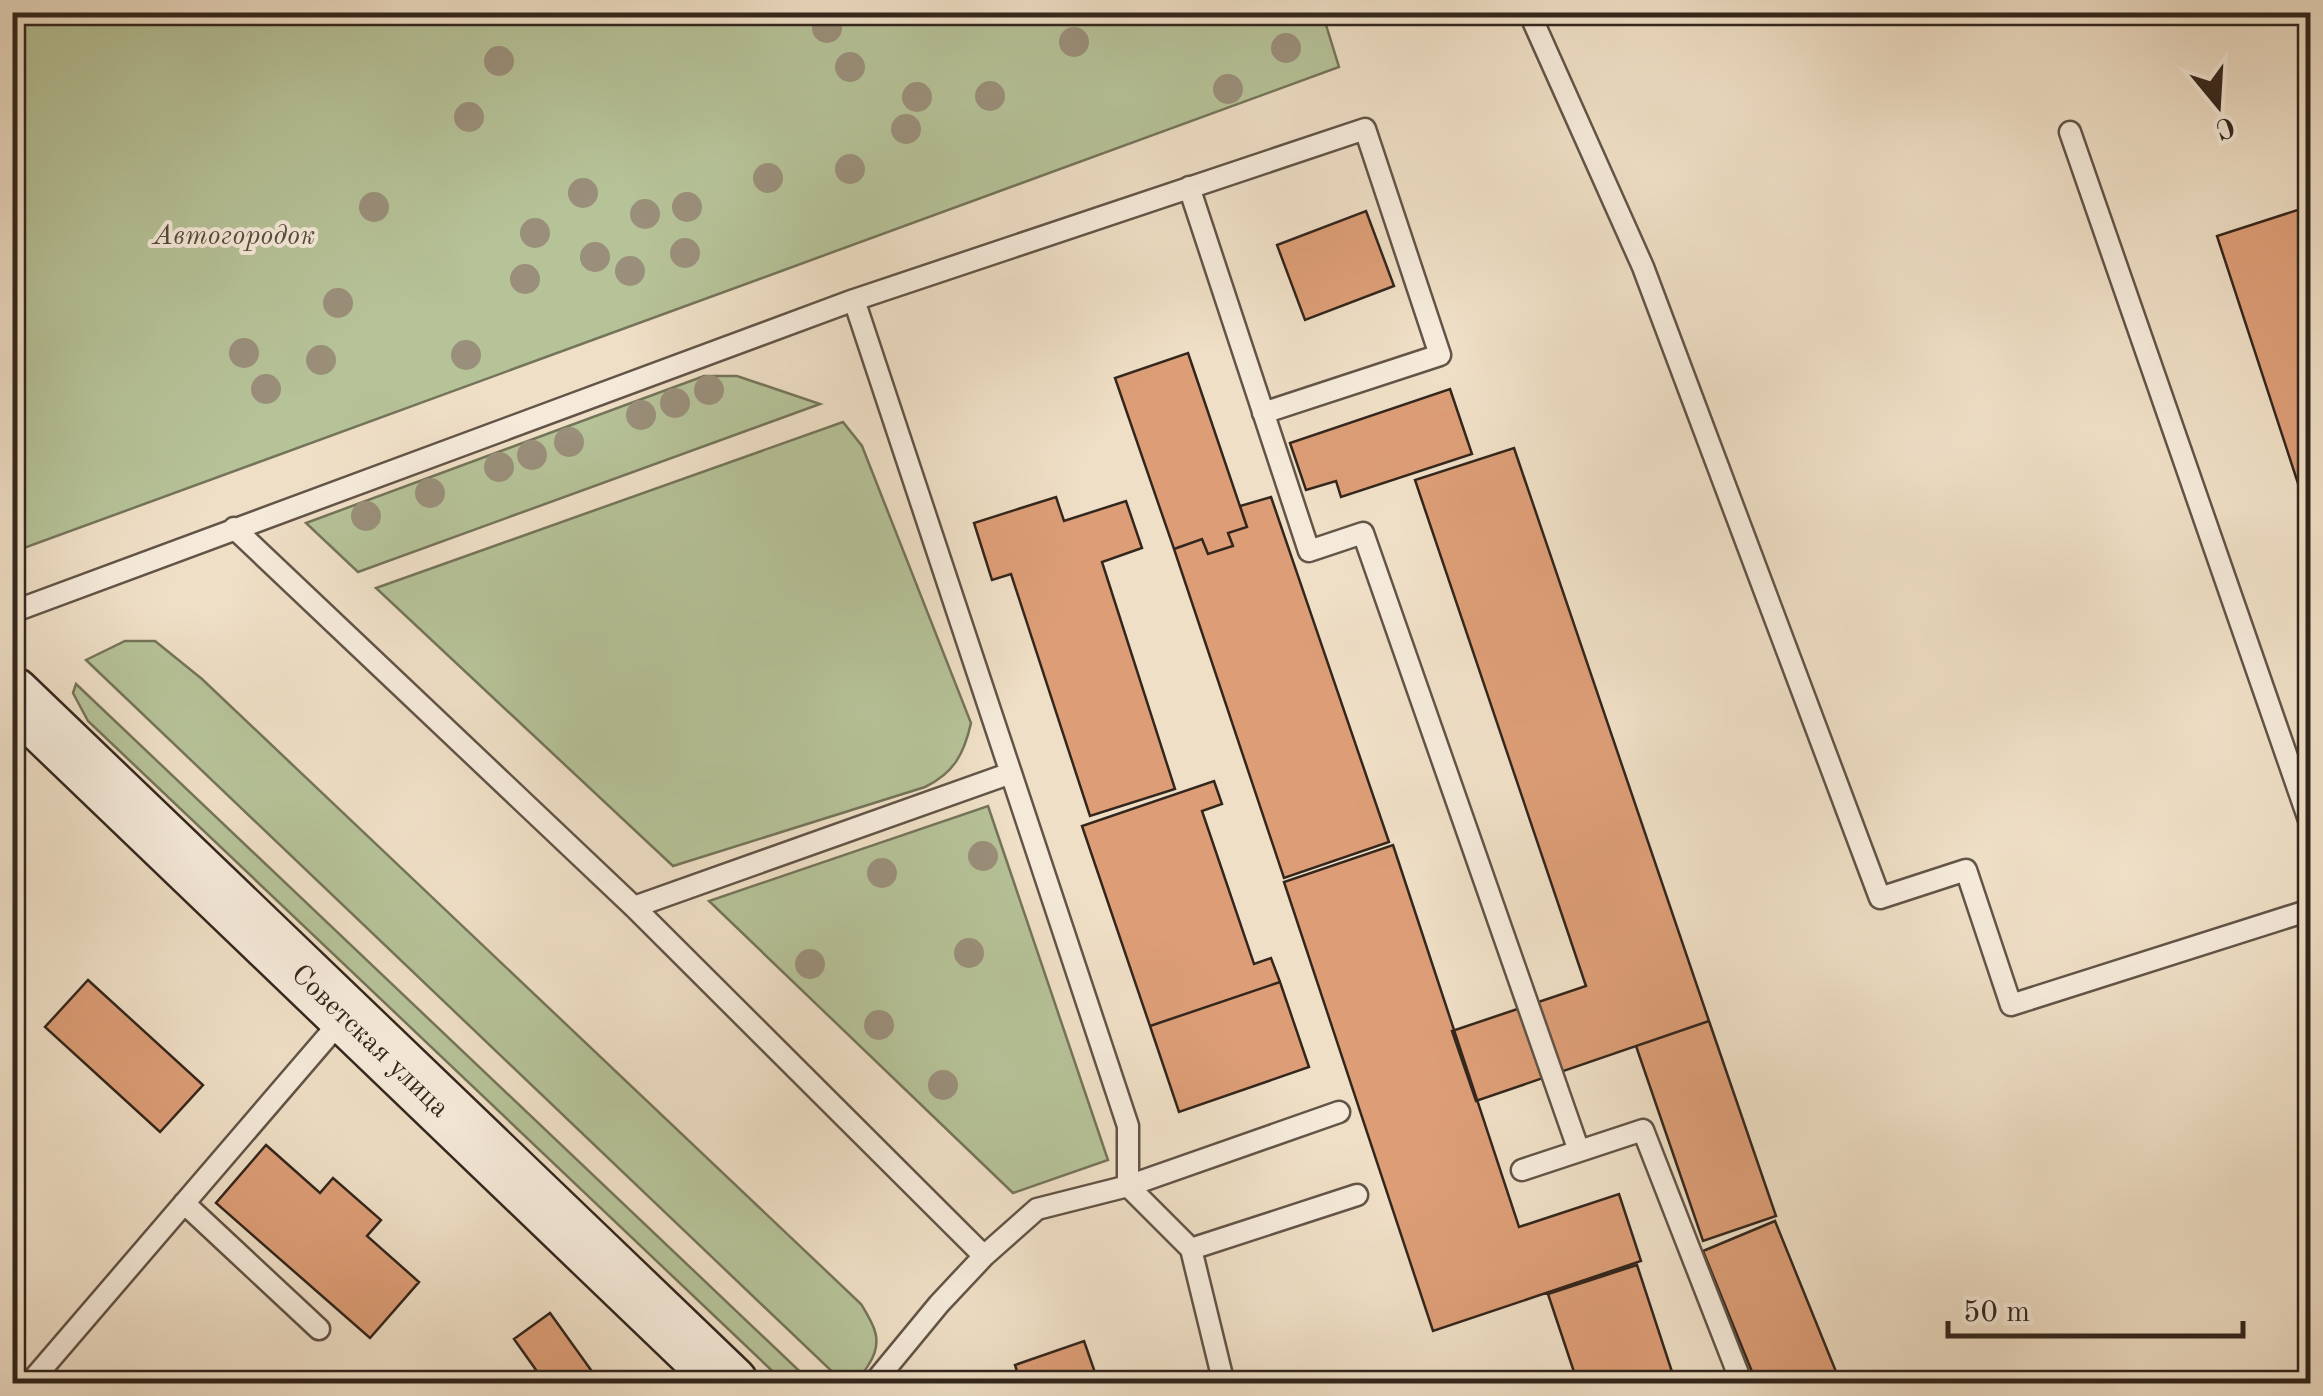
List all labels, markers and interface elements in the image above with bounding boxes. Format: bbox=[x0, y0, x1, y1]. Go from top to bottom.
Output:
north arrow bbox=[2168, 55, 2268, 155]
text: С bbox=[2212, 110, 2238, 143]
park label: Автогородок bbox=[151, 223, 315, 251]
street label: Советская улица bbox=[285, 960, 454, 1124]
scale bar bbox=[1948, 1276, 2243, 1338]
text: 50 m bbox=[1963, 1298, 2030, 1328]

